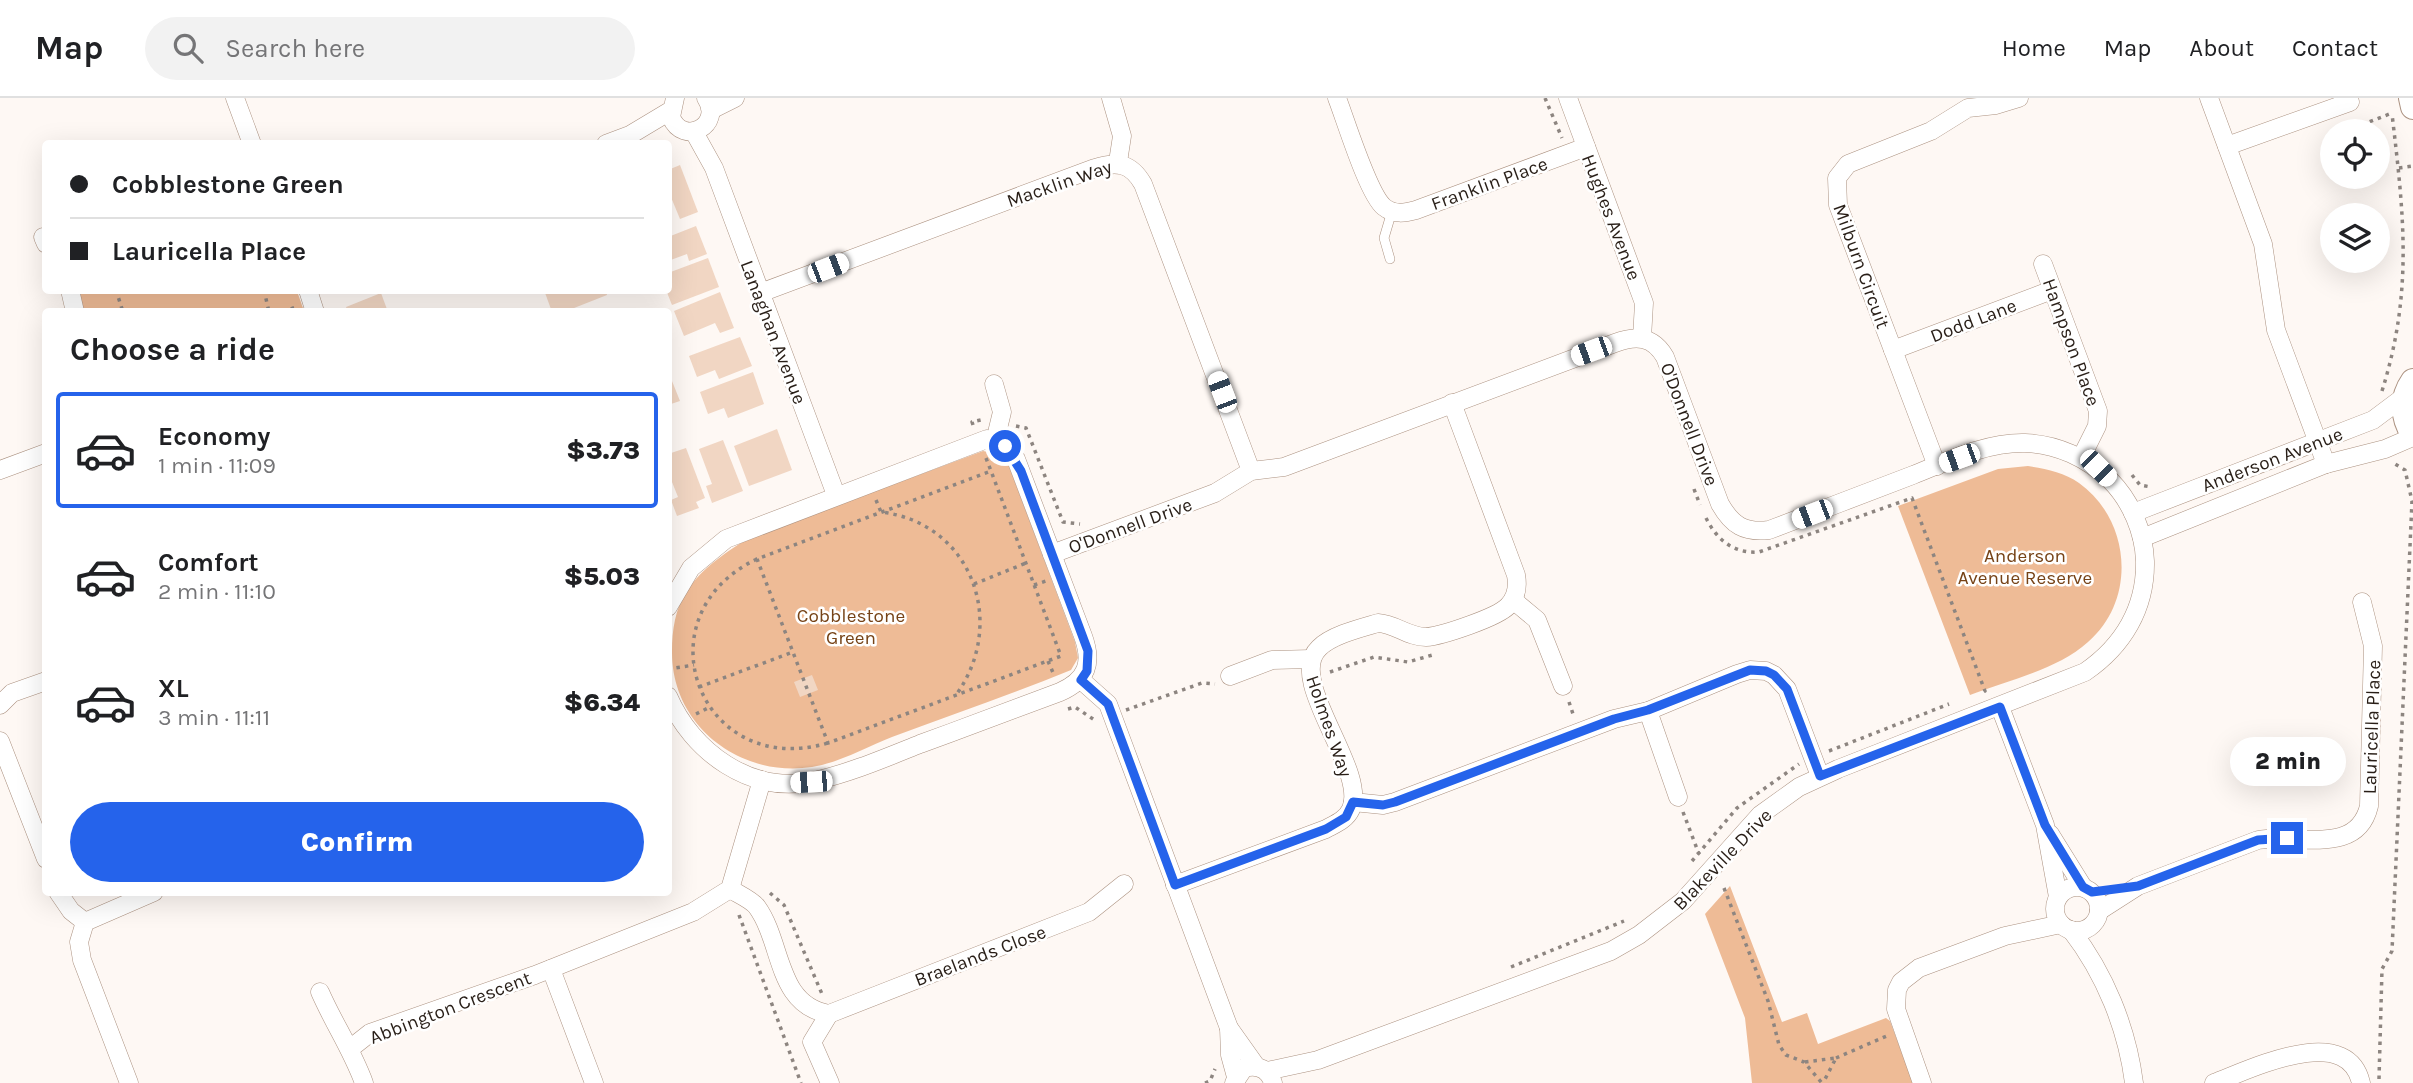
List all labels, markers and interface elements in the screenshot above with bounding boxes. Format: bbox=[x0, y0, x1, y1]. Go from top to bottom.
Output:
search box bbox=[145, 17, 635, 80]
text: Map bbox=[35, 29, 103, 67]
icon: search bbox=[169, 29, 207, 67]
text: Search here bbox=[225, 33, 365, 64]
text: Home bbox=[2002, 34, 2066, 62]
text: Map bbox=[2104, 34, 2151, 62]
text: About bbox=[2189, 34, 2254, 62]
text: Contact bbox=[2292, 34, 2378, 62]
map controls bbox=[2320, 119, 2390, 273]
button: locate bbox=[2320, 119, 2390, 189]
street label: Hughes Avenue bbox=[1577, 151, 1645, 283]
street label: Franklin Place bbox=[1428, 153, 1551, 215]
street label: Macklin Way bbox=[1004, 156, 1115, 212]
text: Cobblestone Green bbox=[112, 169, 344, 200]
street label: Milburn Circuit bbox=[1828, 201, 1894, 332]
button: layers bbox=[2320, 203, 2390, 273]
text: Lauricella Place bbox=[112, 236, 306, 267]
car bbox=[805, 251, 852, 285]
street label: Lanaghan Avenue bbox=[735, 257, 811, 407]
street label: Hampson Place bbox=[2038, 276, 2104, 409]
street label: Dodd Lane bbox=[1927, 294, 2020, 347]
text: Choose a ride bbox=[70, 331, 275, 368]
car bbox=[1568, 334, 1615, 368]
street label: O'Donnell Drive bbox=[1656, 360, 1723, 489]
car bbox=[1205, 369, 1240, 415]
icon: car bbox=[74, 419, 137, 482]
text: Economy bbox=[158, 421, 270, 452]
street label: Anderson Avenue bbox=[2199, 423, 2346, 497]
route start bbox=[989, 430, 1021, 462]
text: $3.73 bbox=[566, 435, 640, 466]
car bbox=[1936, 441, 1983, 475]
car bbox=[2076, 446, 2121, 490]
text: 1 min · 11:09 bbox=[158, 452, 276, 479]
street label: O'Donnell Drive bbox=[1066, 493, 1195, 559]
car bbox=[1789, 497, 1836, 531]
icon: car bbox=[74, 545, 137, 608]
park label: Anderson Avenue Reserve bbox=[1958, 545, 2092, 589]
text: Comfort bbox=[158, 547, 259, 578]
text: $5.03 bbox=[564, 561, 640, 592]
text: 2 min · 11:10 bbox=[158, 578, 276, 605]
park label: Cobblestone Green bbox=[797, 605, 905, 649]
street label: Lauricella Place bbox=[2359, 659, 2385, 795]
icon: car bbox=[74, 671, 137, 734]
text: XL bbox=[158, 673, 189, 704]
street label: Holmes Way bbox=[1301, 673, 1357, 780]
text: $6.34 bbox=[564, 687, 640, 718]
text: 3 min · 11:11 bbox=[158, 704, 270, 731]
callout: 2 min bbox=[2229, 736, 2345, 786]
text: 2 min bbox=[2255, 748, 2321, 775]
car bbox=[790, 770, 833, 794]
button: Confirm bbox=[70, 802, 644, 882]
street label: Blakeville Drive bbox=[1669, 804, 1777, 915]
route end bbox=[2271, 822, 2303, 854]
street label: Braelands Close bbox=[912, 921, 1049, 991]
street label: Abbington Crescent bbox=[366, 967, 534, 1049]

